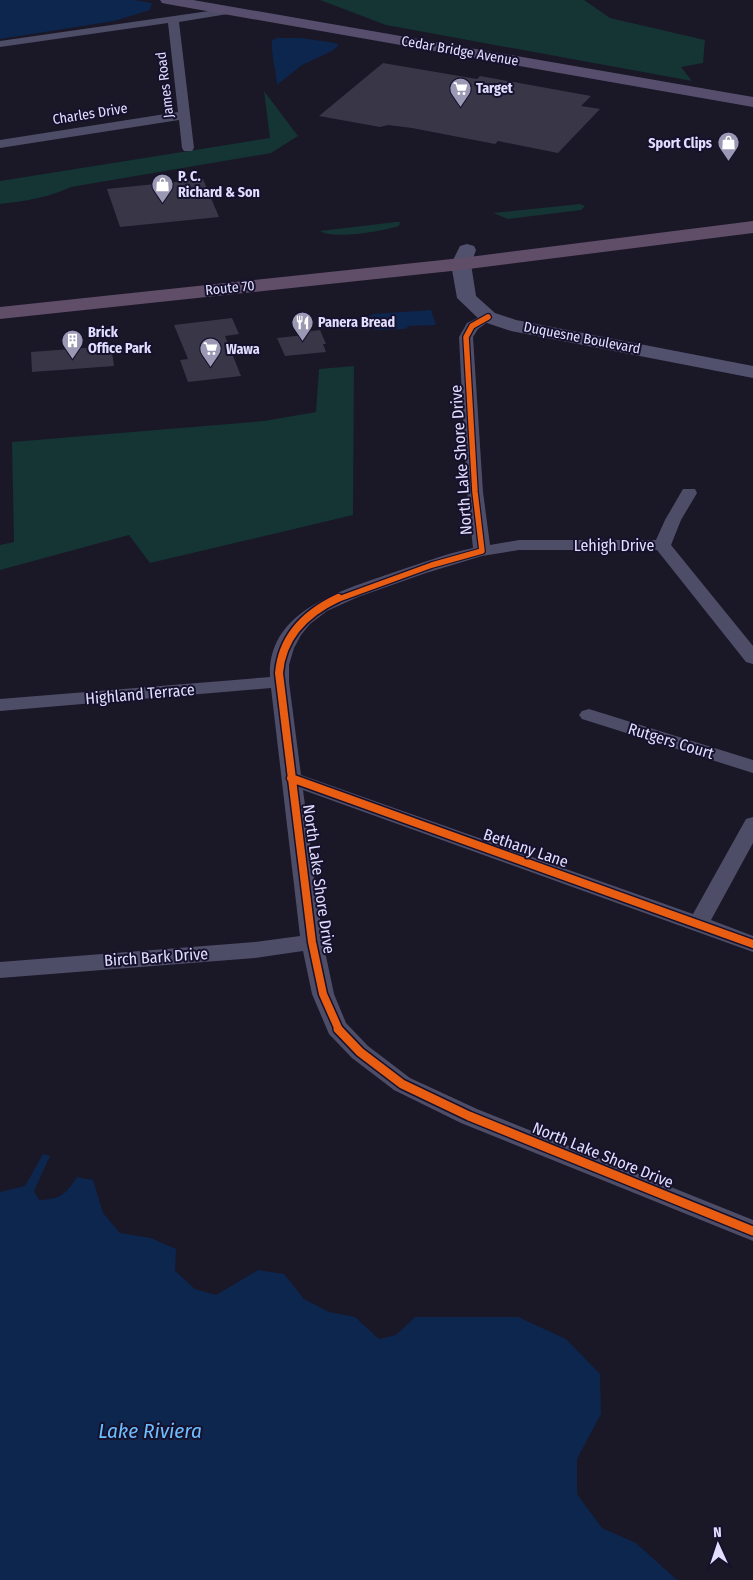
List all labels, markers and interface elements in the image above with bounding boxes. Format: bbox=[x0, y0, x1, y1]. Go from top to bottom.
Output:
street label: Cedar Bridge Avenue bbox=[400, 32, 520, 70]
street label: James Road bbox=[153, 51, 177, 119]
supermarket icon: Target bbox=[448, 76, 472, 107]
place label: Target bbox=[476, 80, 514, 97]
street label: Charles Drive bbox=[51, 100, 129, 128]
shop icon: Sport Clips bbox=[716, 131, 740, 162]
place label: Sport Clips bbox=[648, 135, 712, 152]
place label: P. C. Richard & Son bbox=[178, 168, 260, 201]
shop icon: P. C. Richard & Son bbox=[150, 172, 174, 203]
street label: Route 70 bbox=[204, 277, 256, 299]
restaurant icon: Panera Bread bbox=[290, 310, 314, 341]
place label: Panera Bread bbox=[318, 314, 395, 331]
street label: Duquesne Boulevard bbox=[522, 318, 642, 358]
place label: Brick Office Park bbox=[88, 324, 152, 357]
building icon: Brick Office Park bbox=[60, 328, 84, 359]
supermarket icon: Wawa bbox=[198, 337, 222, 368]
place label: Wawa bbox=[226, 341, 260, 358]
street label: North Lake Shore Drive bbox=[446, 384, 476, 536]
street label: Lehigh Drive bbox=[574, 536, 654, 555]
street label: Highland Terrace bbox=[84, 680, 196, 708]
street label: Rutgers Court bbox=[626, 719, 717, 763]
street label: North Lake Shore Drive bbox=[299, 803, 339, 955]
street label: Bethany Lane bbox=[481, 825, 571, 871]
street label: Birch Bark Drive bbox=[103, 944, 209, 970]
street label: North Lake Shore Drive bbox=[530, 1118, 676, 1192]
water label: Lake Riviera bbox=[98, 1418, 202, 1444]
north arrow bbox=[693, 1520, 743, 1570]
text: N bbox=[713, 1524, 722, 1541]

